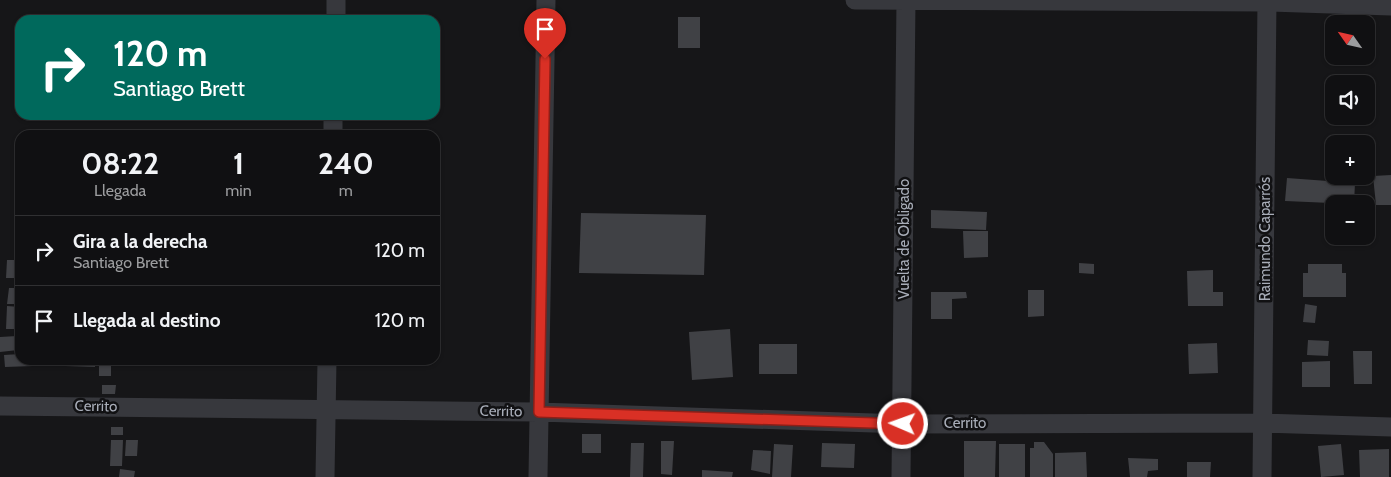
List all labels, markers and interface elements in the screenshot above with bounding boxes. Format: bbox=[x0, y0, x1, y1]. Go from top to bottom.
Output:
pin bbox=[524, 8, 566, 59]
icon: arrive bbox=[531, 15, 559, 43]
north arrow bbox=[1325, 15, 1375, 65]
map controls bbox=[1325, 15, 1375, 245]
text: 120 m bbox=[113, 32, 207, 75]
icon: right bbox=[30, 35, 95, 100]
text: Santiago Brett bbox=[113, 75, 245, 102]
button: sound bbox=[1325, 75, 1375, 125]
button: + bbox=[1325, 135, 1375, 185]
text: 08:22 bbox=[81, 145, 159, 182]
text: 1 bbox=[233, 145, 244, 182]
text: 240 bbox=[318, 145, 374, 182]
street label: Raimundo Caparrós bbox=[1256, 177, 1274, 301]
street label: Vuelta de Obligado bbox=[895, 179, 913, 299]
text: Llegada bbox=[94, 181, 146, 200]
text: min bbox=[225, 181, 252, 200]
text: m bbox=[339, 181, 353, 200]
button: − bbox=[1325, 195, 1375, 245]
text: Gira a la derecha bbox=[73, 230, 208, 253]
icon: right bbox=[30, 237, 58, 265]
text: 120 m bbox=[375, 239, 425, 262]
text: Santiago Brett bbox=[73, 253, 169, 272]
icon: arrive bbox=[30, 307, 58, 335]
text: Llegada al destino bbox=[73, 309, 220, 332]
text: 120 m bbox=[375, 309, 425, 332]
street label: Cerrito bbox=[75, 397, 117, 415]
position arrow bbox=[876, 397, 928, 449]
street label: Cerrito bbox=[480, 402, 522, 420]
street label: Cerrito bbox=[944, 414, 986, 432]

